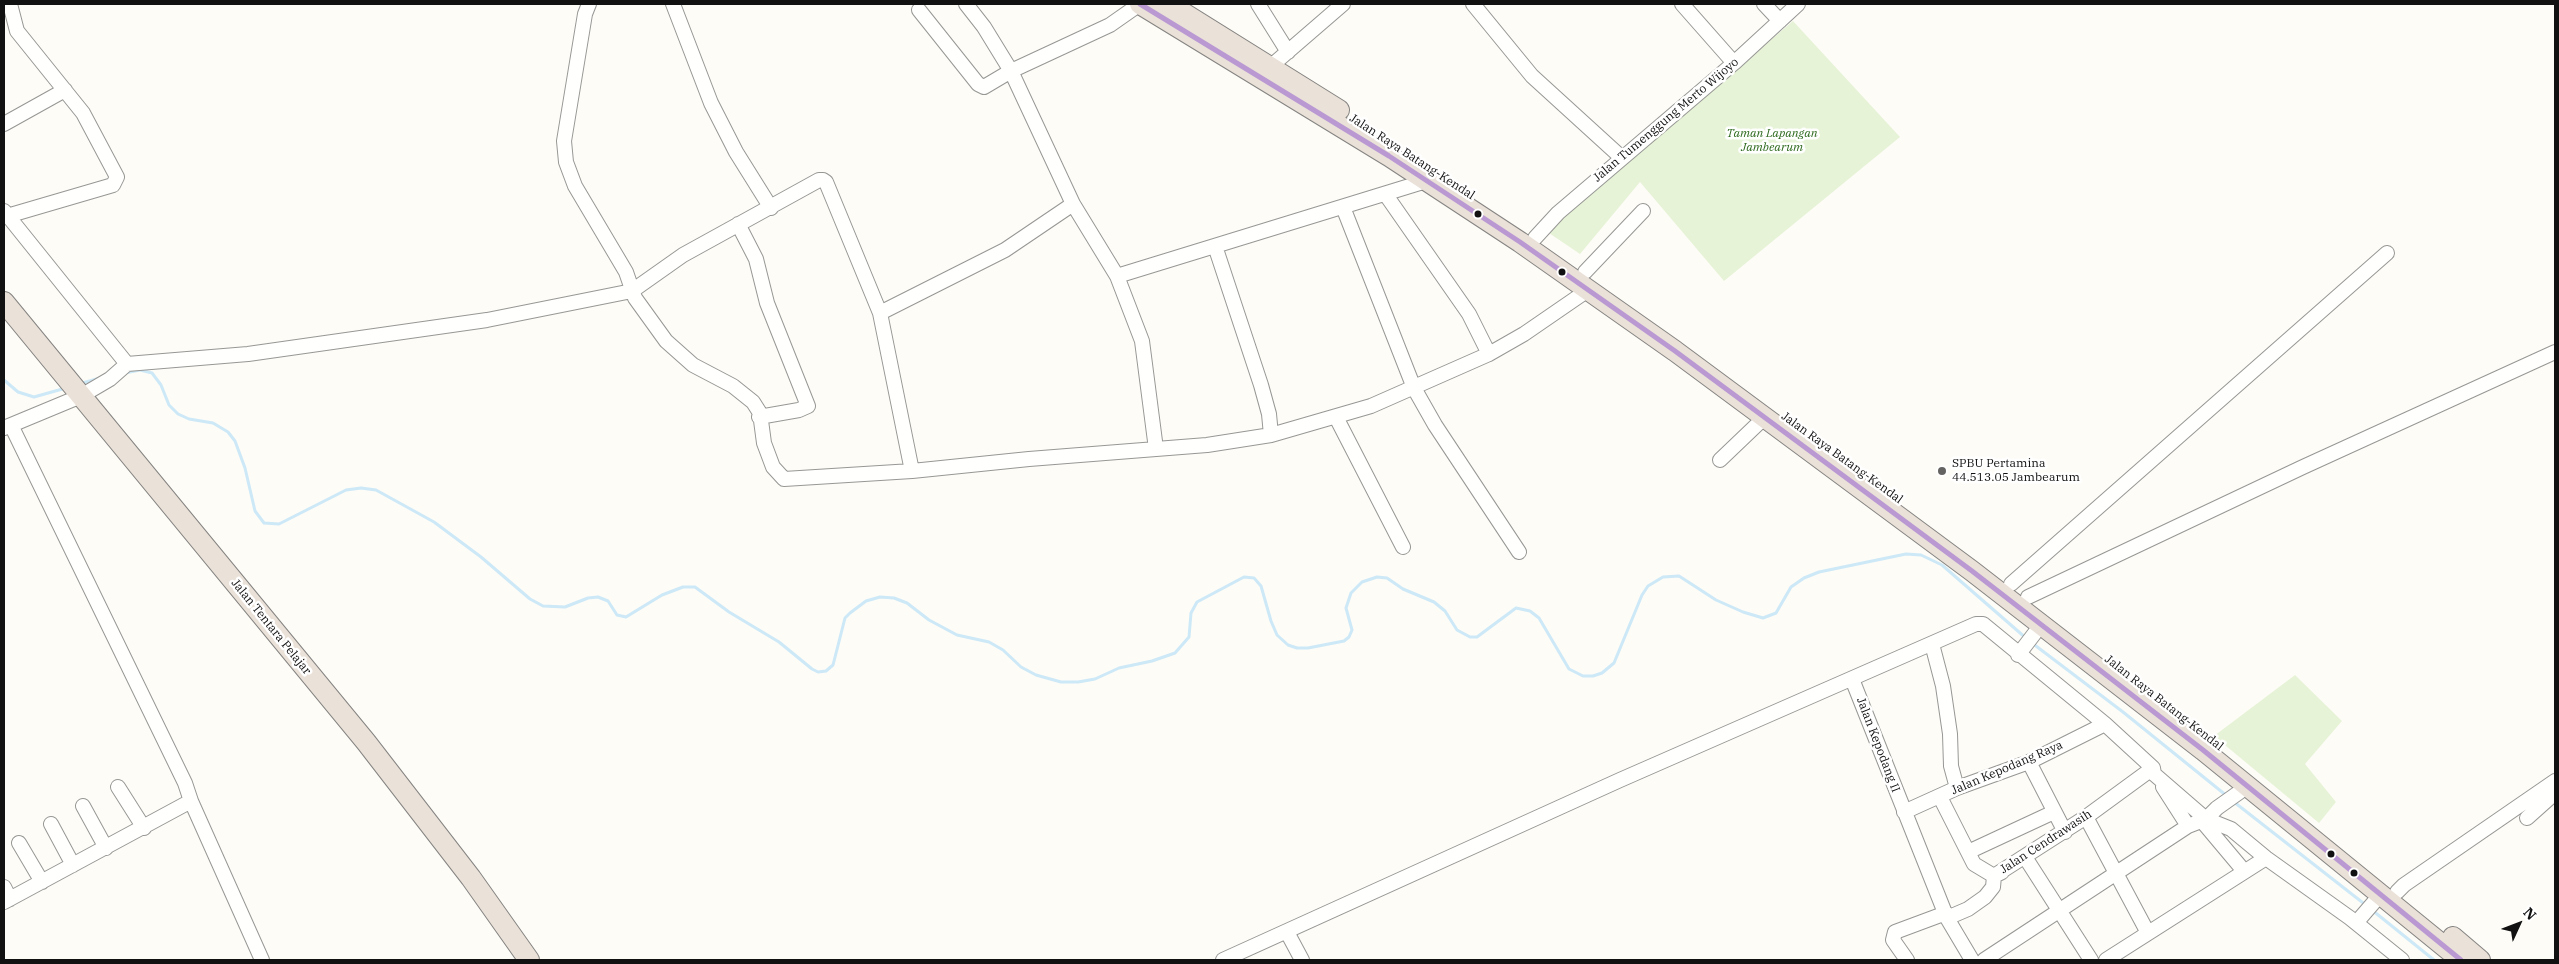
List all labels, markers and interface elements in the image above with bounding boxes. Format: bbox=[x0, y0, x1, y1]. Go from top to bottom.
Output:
street label: Jalan Tumenggung Merto Wijoyo bbox=[1590, 55, 1742, 185]
street label: Jalan Raya Batang-Kendal bbox=[1347, 111, 1477, 203]
park label: Taman Lapangan Jambearum bbox=[1726, 127, 1818, 155]
unlabelled marker bbox=[1473, 209, 1483, 219]
unlabelled marker bbox=[1557, 267, 1567, 277]
street label: Jalan Raya Batang-Kendal bbox=[1778, 409, 1906, 507]
place label: SPBU Pertamina 44.513.05 Jambearum bbox=[1952, 457, 2080, 485]
marker: SPBU Pertamina 44.513.05 Jambearum bbox=[1936, 465, 1948, 477]
street label: Jalan Tentara Pelajar bbox=[228, 576, 314, 678]
street label: Jalan Raya Batang-Kendal bbox=[2102, 652, 2226, 754]
street label: Jalan Kepodang II bbox=[1853, 695, 1903, 795]
street label: Jalan Kepodang Raya bbox=[1949, 738, 2065, 798]
street label: Jalan Cendrawasih bbox=[1997, 807, 2095, 877]
unlabelled marker bbox=[2326, 849, 2336, 859]
unlabelled marker bbox=[2349, 868, 2359, 878]
north arrow bbox=[2494, 899, 2544, 949]
text: N bbox=[2520, 904, 2540, 924]

